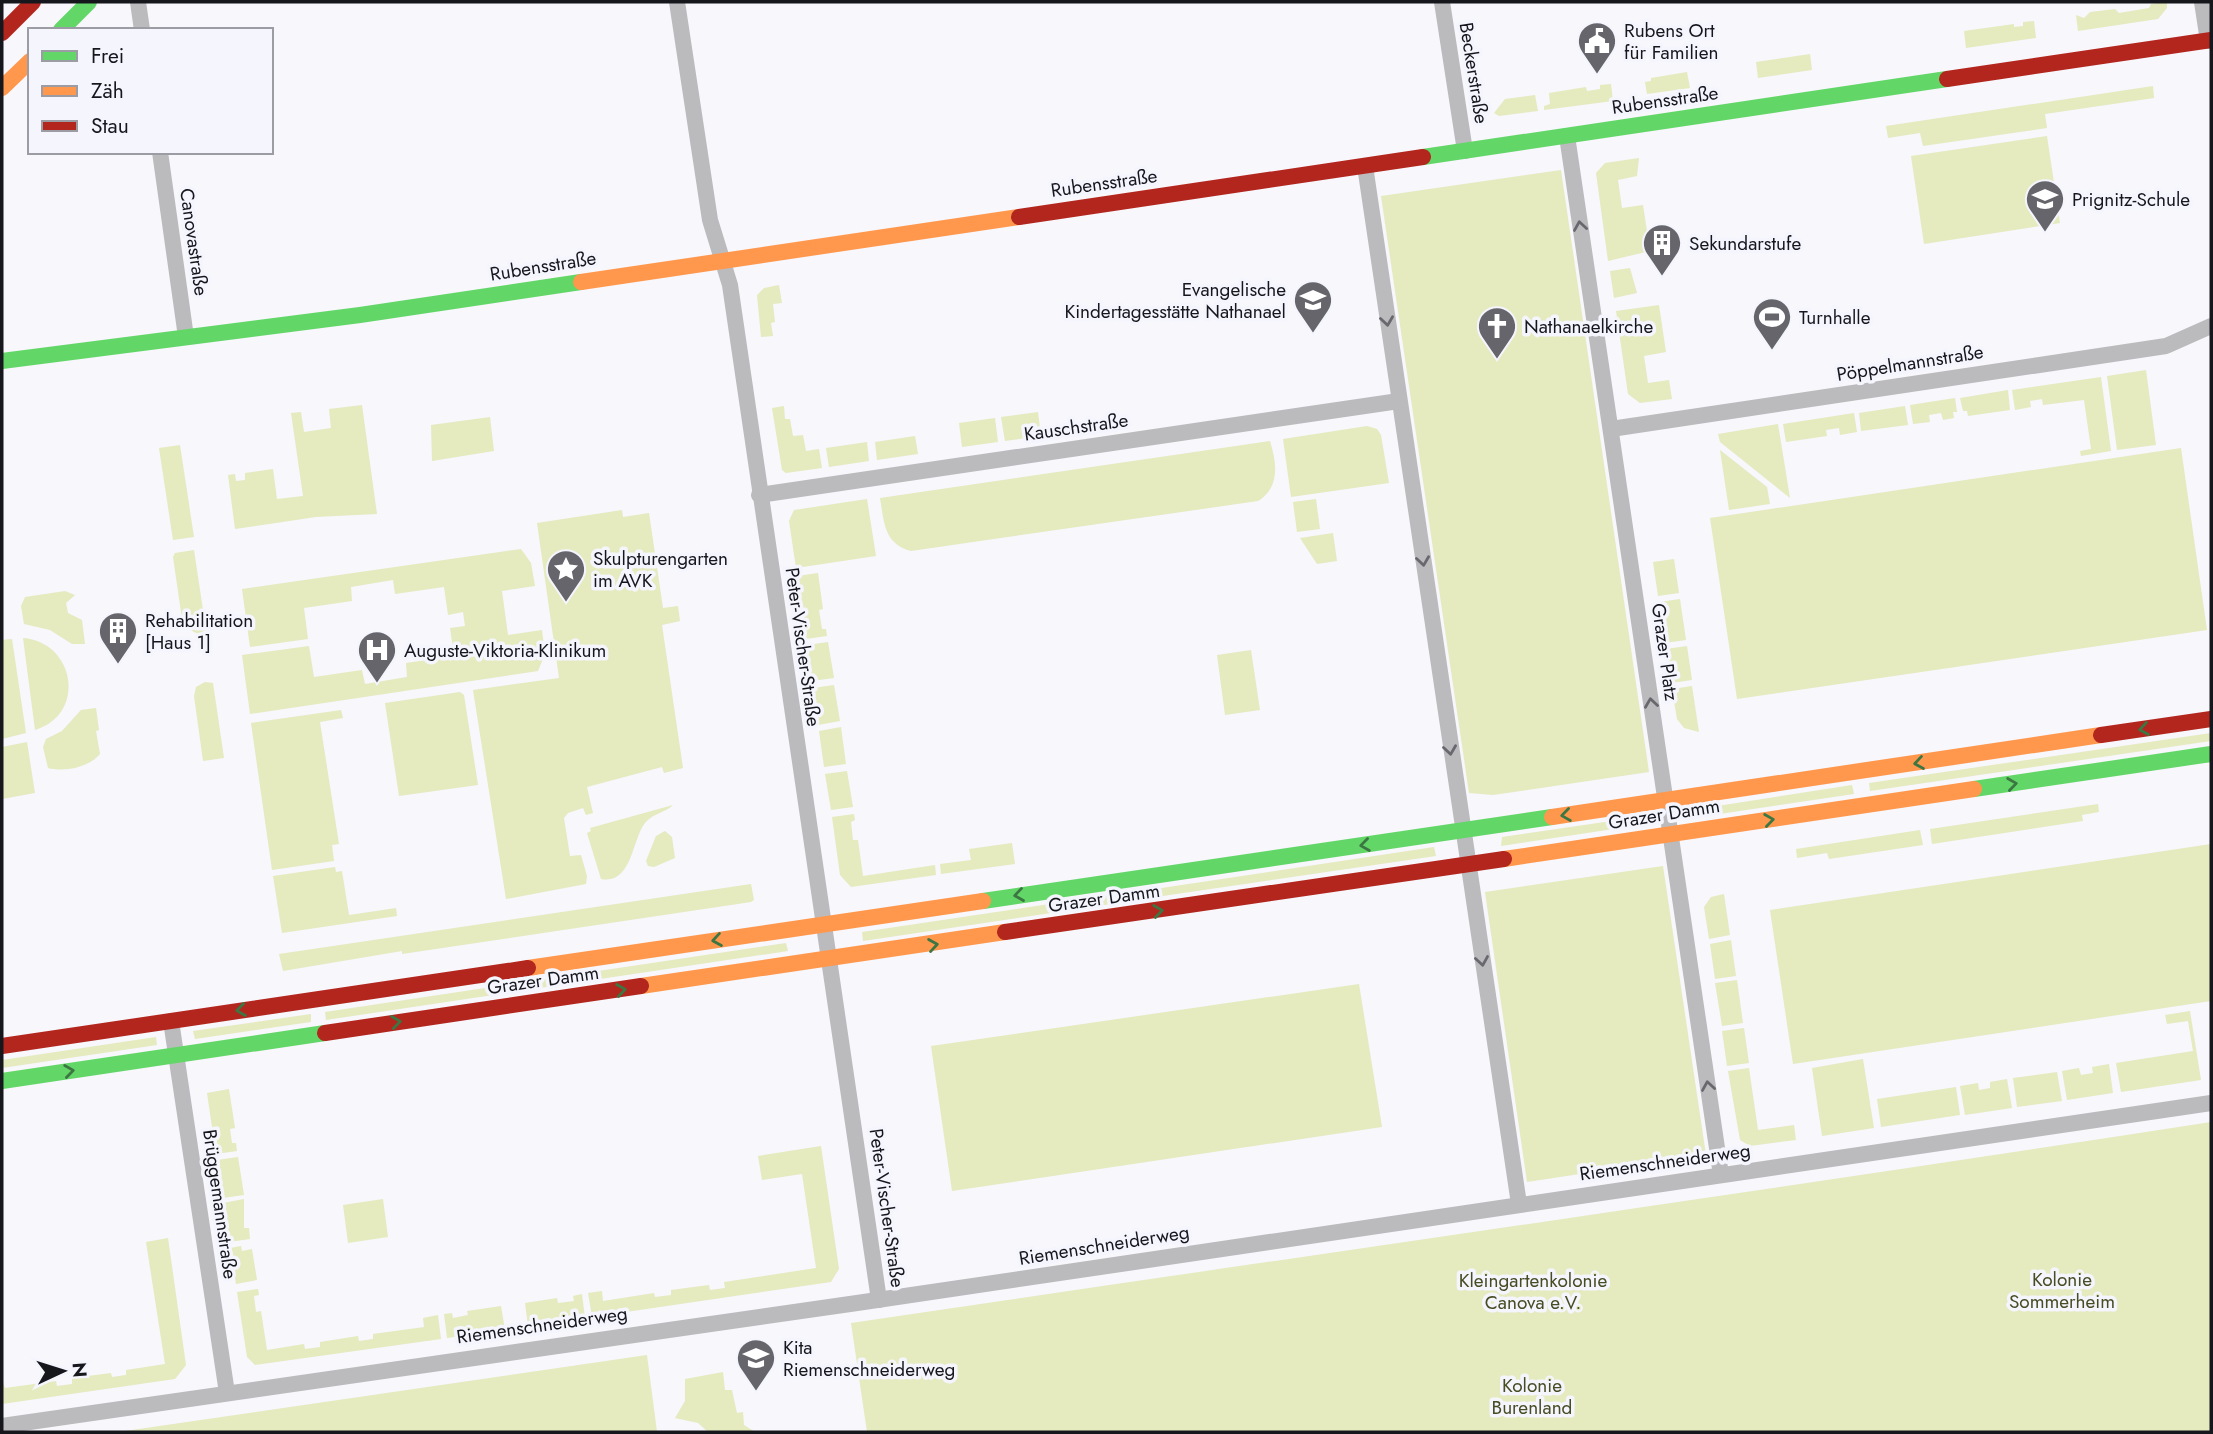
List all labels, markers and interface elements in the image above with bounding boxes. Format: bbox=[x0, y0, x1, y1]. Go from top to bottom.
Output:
place label: Rubens Ort für Familien bbox=[1624, 17, 1719, 66]
street label: Beckerstraße bbox=[1453, 20, 1495, 126]
public building icon: Rubens Ort für Familien bbox=[1576, 20, 1618, 75]
legend bbox=[28, 28, 273, 154]
text: Frei bbox=[91, 41, 124, 71]
text: Zäh bbox=[91, 76, 124, 106]
street label: Rubensstraße bbox=[1610, 79, 1720, 121]
text: Stau bbox=[91, 111, 129, 141]
street label: Rubensstraße bbox=[1049, 162, 1159, 204]
school or university icon: Prignitz-Schule bbox=[2024, 178, 2066, 233]
place label: Prignitz-Schule bbox=[2072, 186, 2190, 213]
street label: Canovastraße bbox=[173, 187, 215, 298]
one-way arrow bbox=[1573, 220, 1588, 231]
building icon: Sekundarstufe bbox=[1641, 222, 1683, 277]
place label: Sekundarstufe bbox=[1689, 230, 1801, 257]
street label: Rubensstraße bbox=[488, 244, 598, 288]
place label: Evangelische Kindertagesstätte Nathanael bbox=[1064, 276, 1286, 325]
school or university icon: Evangelische Kindertagesstätte Nathanael bbox=[1292, 279, 1334, 334]
sports icon: Turnhalle bbox=[1751, 296, 1793, 351]
place label: Turnhalle bbox=[1799, 304, 1871, 331]
church icon: Nathanaelkirche bbox=[1476, 305, 1518, 360]
place label: Nathanaelkirche bbox=[1524, 313, 1653, 340]
one-way arrow bbox=[1380, 315, 1395, 327]
street label: Pöppelmannstraße bbox=[1835, 338, 1986, 388]
street label: Kauschstraße bbox=[1022, 406, 1130, 448]
place label: Skulpturengarten im AVK bbox=[593, 545, 728, 594]
place icon: Skulpturengarten im AVK bbox=[545, 548, 587, 603]
one-way arrow bbox=[1415, 555, 1430, 567]
street label: Peter-Vischer-Straße bbox=[778, 566, 828, 728]
street label: Grazer Platz bbox=[1645, 602, 1685, 703]
place label: Rehabilitation [Haus 1] bbox=[145, 607, 253, 656]
building icon: Rehabilitation [Haus 1] bbox=[97, 610, 139, 665]
hospital icon: Auguste-Viktoria-Klinikum bbox=[356, 629, 398, 684]
place label: Auguste-Viktoria-Klinikum bbox=[404, 637, 606, 664]
one-way arrow bbox=[1644, 697, 1659, 709]
one-way arrow bbox=[2138, 721, 2150, 736]
one-way arrow bbox=[1443, 744, 1458, 755]
one-way arrow bbox=[1913, 755, 1925, 770]
one-way arrow bbox=[2006, 777, 2018, 792]
street label: Grazer Damm bbox=[1606, 792, 1722, 836]
one-way arrow bbox=[1560, 808, 1572, 823]
one-way arrow bbox=[1763, 812, 1775, 827]
one-way arrow bbox=[1359, 837, 1371, 852]
street label: Grazer Damm bbox=[1046, 877, 1162, 919]
one-way arrow bbox=[1013, 887, 1025, 902]
one-way arrow bbox=[1152, 903, 1164, 918]
one-way arrow bbox=[711, 933, 723, 948]
one-way arrow bbox=[927, 938, 939, 953]
one-way arrow bbox=[1474, 955, 1489, 967]
street label: Grazer Damm bbox=[485, 959, 601, 1001]
one-way arrow bbox=[615, 982, 627, 997]
one-way arrow bbox=[235, 1003, 247, 1018]
one-way arrow bbox=[390, 1015, 402, 1030]
one-way arrow bbox=[63, 1064, 75, 1079]
one-way arrow bbox=[1701, 1080, 1716, 1092]
street label: Brüggemannstraße bbox=[196, 1127, 244, 1281]
street label: Peter-Vischer-Straße bbox=[862, 1127, 912, 1289]
street label: Riemenschneiderweg bbox=[1578, 1137, 1752, 1187]
street label: Riemenschneiderweg bbox=[1017, 1218, 1191, 1272]
park label: Kolonie Sommerheim bbox=[2009, 1266, 2115, 1315]
park label: Kleingartenkolonie Canova e.V. bbox=[1459, 1267, 1607, 1316]
street label: Riemenschneiderweg bbox=[455, 1300, 629, 1350]
place label: Kita Riemenschneiderweg bbox=[783, 1334, 955, 1383]
north arrow bbox=[28, 1336, 98, 1406]
school or university icon: Kita Riemenschneiderweg bbox=[735, 1337, 777, 1392]
text: N bbox=[65, 1361, 93, 1378]
park label: Kolonie Burenland bbox=[1492, 1372, 1572, 1421]

